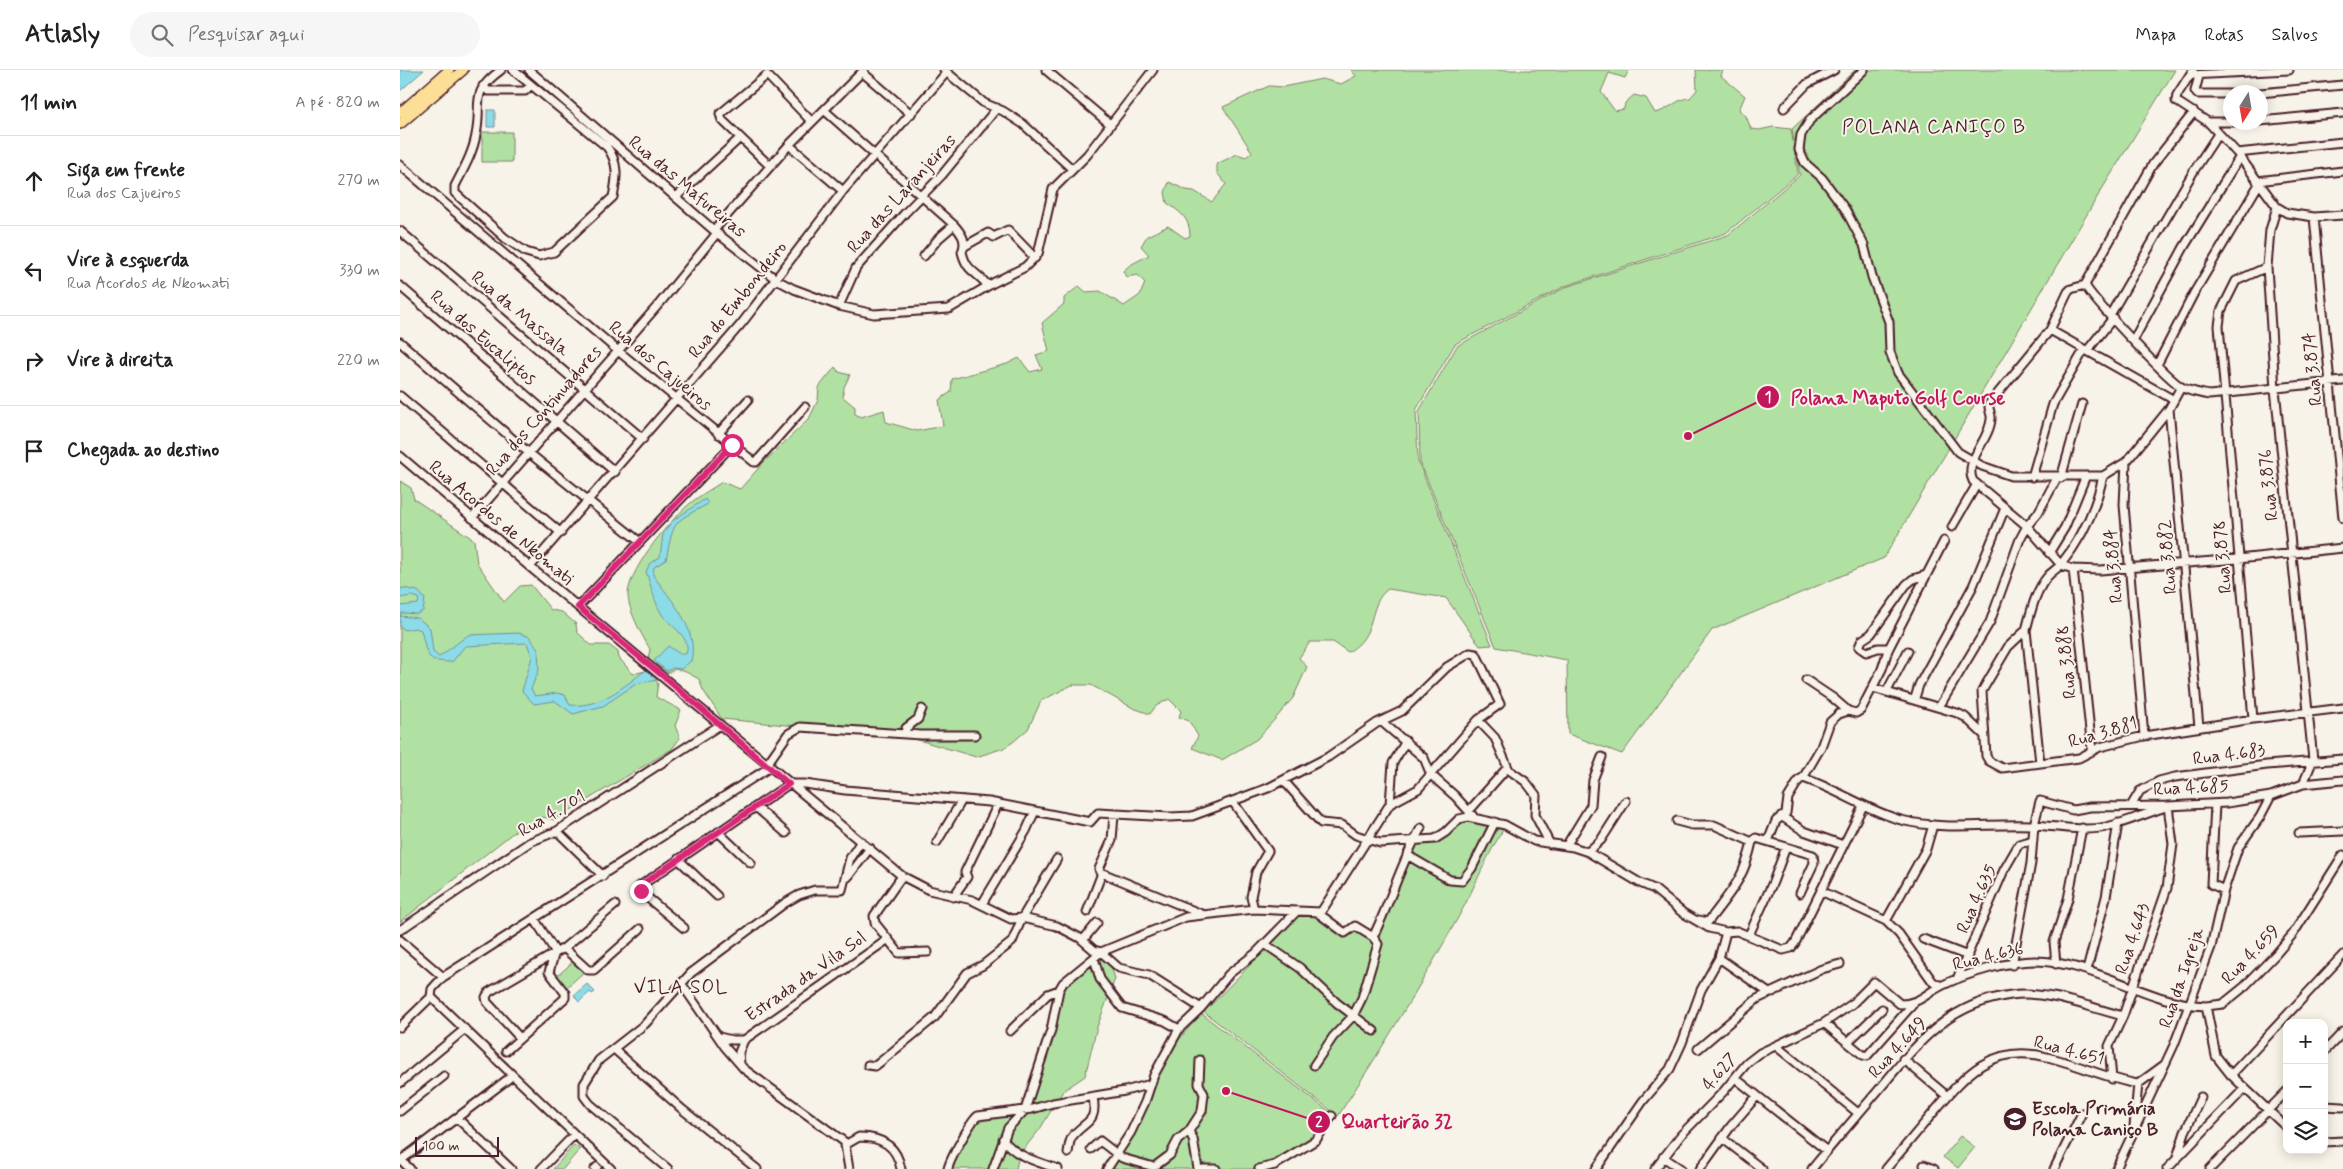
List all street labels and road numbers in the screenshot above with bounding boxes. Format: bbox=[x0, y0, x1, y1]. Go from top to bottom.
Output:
street label: Rua das Laranjeiras bbox=[842, 129, 962, 259]
street label: Rua das Mafureiras bbox=[623, 131, 751, 243]
street label: Rua do Embondeiro bbox=[683, 236, 793, 364]
street label: Rua da Massala bbox=[466, 266, 574, 362]
street label: Rua dos Eucaliptos bbox=[425, 285, 541, 391]
street label: Rua dos Cajueiros bbox=[603, 316, 717, 416]
street label: Rua 3.874 bbox=[2297, 331, 2329, 407]
street label: Rua dos Continuadores bbox=[481, 341, 607, 481]
street label: Rua 3.876 bbox=[2253, 448, 2285, 522]
street label: Rua Acordos de Nkomati bbox=[423, 455, 579, 591]
street label: Rua 3.882 bbox=[2153, 518, 2183, 595]
street label: Rua 3.878 bbox=[2208, 520, 2238, 594]
street label: Rua 3.884 bbox=[2099, 527, 2129, 604]
street label: Rua 3.888 bbox=[2051, 624, 2083, 700]
street label: Rua 3.881 bbox=[2065, 712, 2141, 754]
street label: Rua 4.683 bbox=[2191, 739, 2267, 771]
street label: Rua 4.685 bbox=[2153, 774, 2229, 802]
street label: Rua 4.701 bbox=[514, 785, 590, 843]
street label: Rua 4.635 bbox=[1951, 861, 2003, 937]
street label: Rua 4.643 bbox=[2110, 900, 2156, 978]
street label: Rua 4.659 bbox=[2216, 920, 2286, 990]
street label: Rua da Igreja bbox=[2154, 924, 2210, 1032]
street label: Estrada da Vila Sol bbox=[741, 926, 871, 1028]
street label: Rua 4.636 bbox=[1950, 937, 2026, 977]
street label: Rua 4.649 bbox=[1863, 1012, 1933, 1084]
street label: Rua 4.651 bbox=[2031, 1030, 2107, 1072]
street label: 4.627 bbox=[1697, 1048, 1743, 1096]

